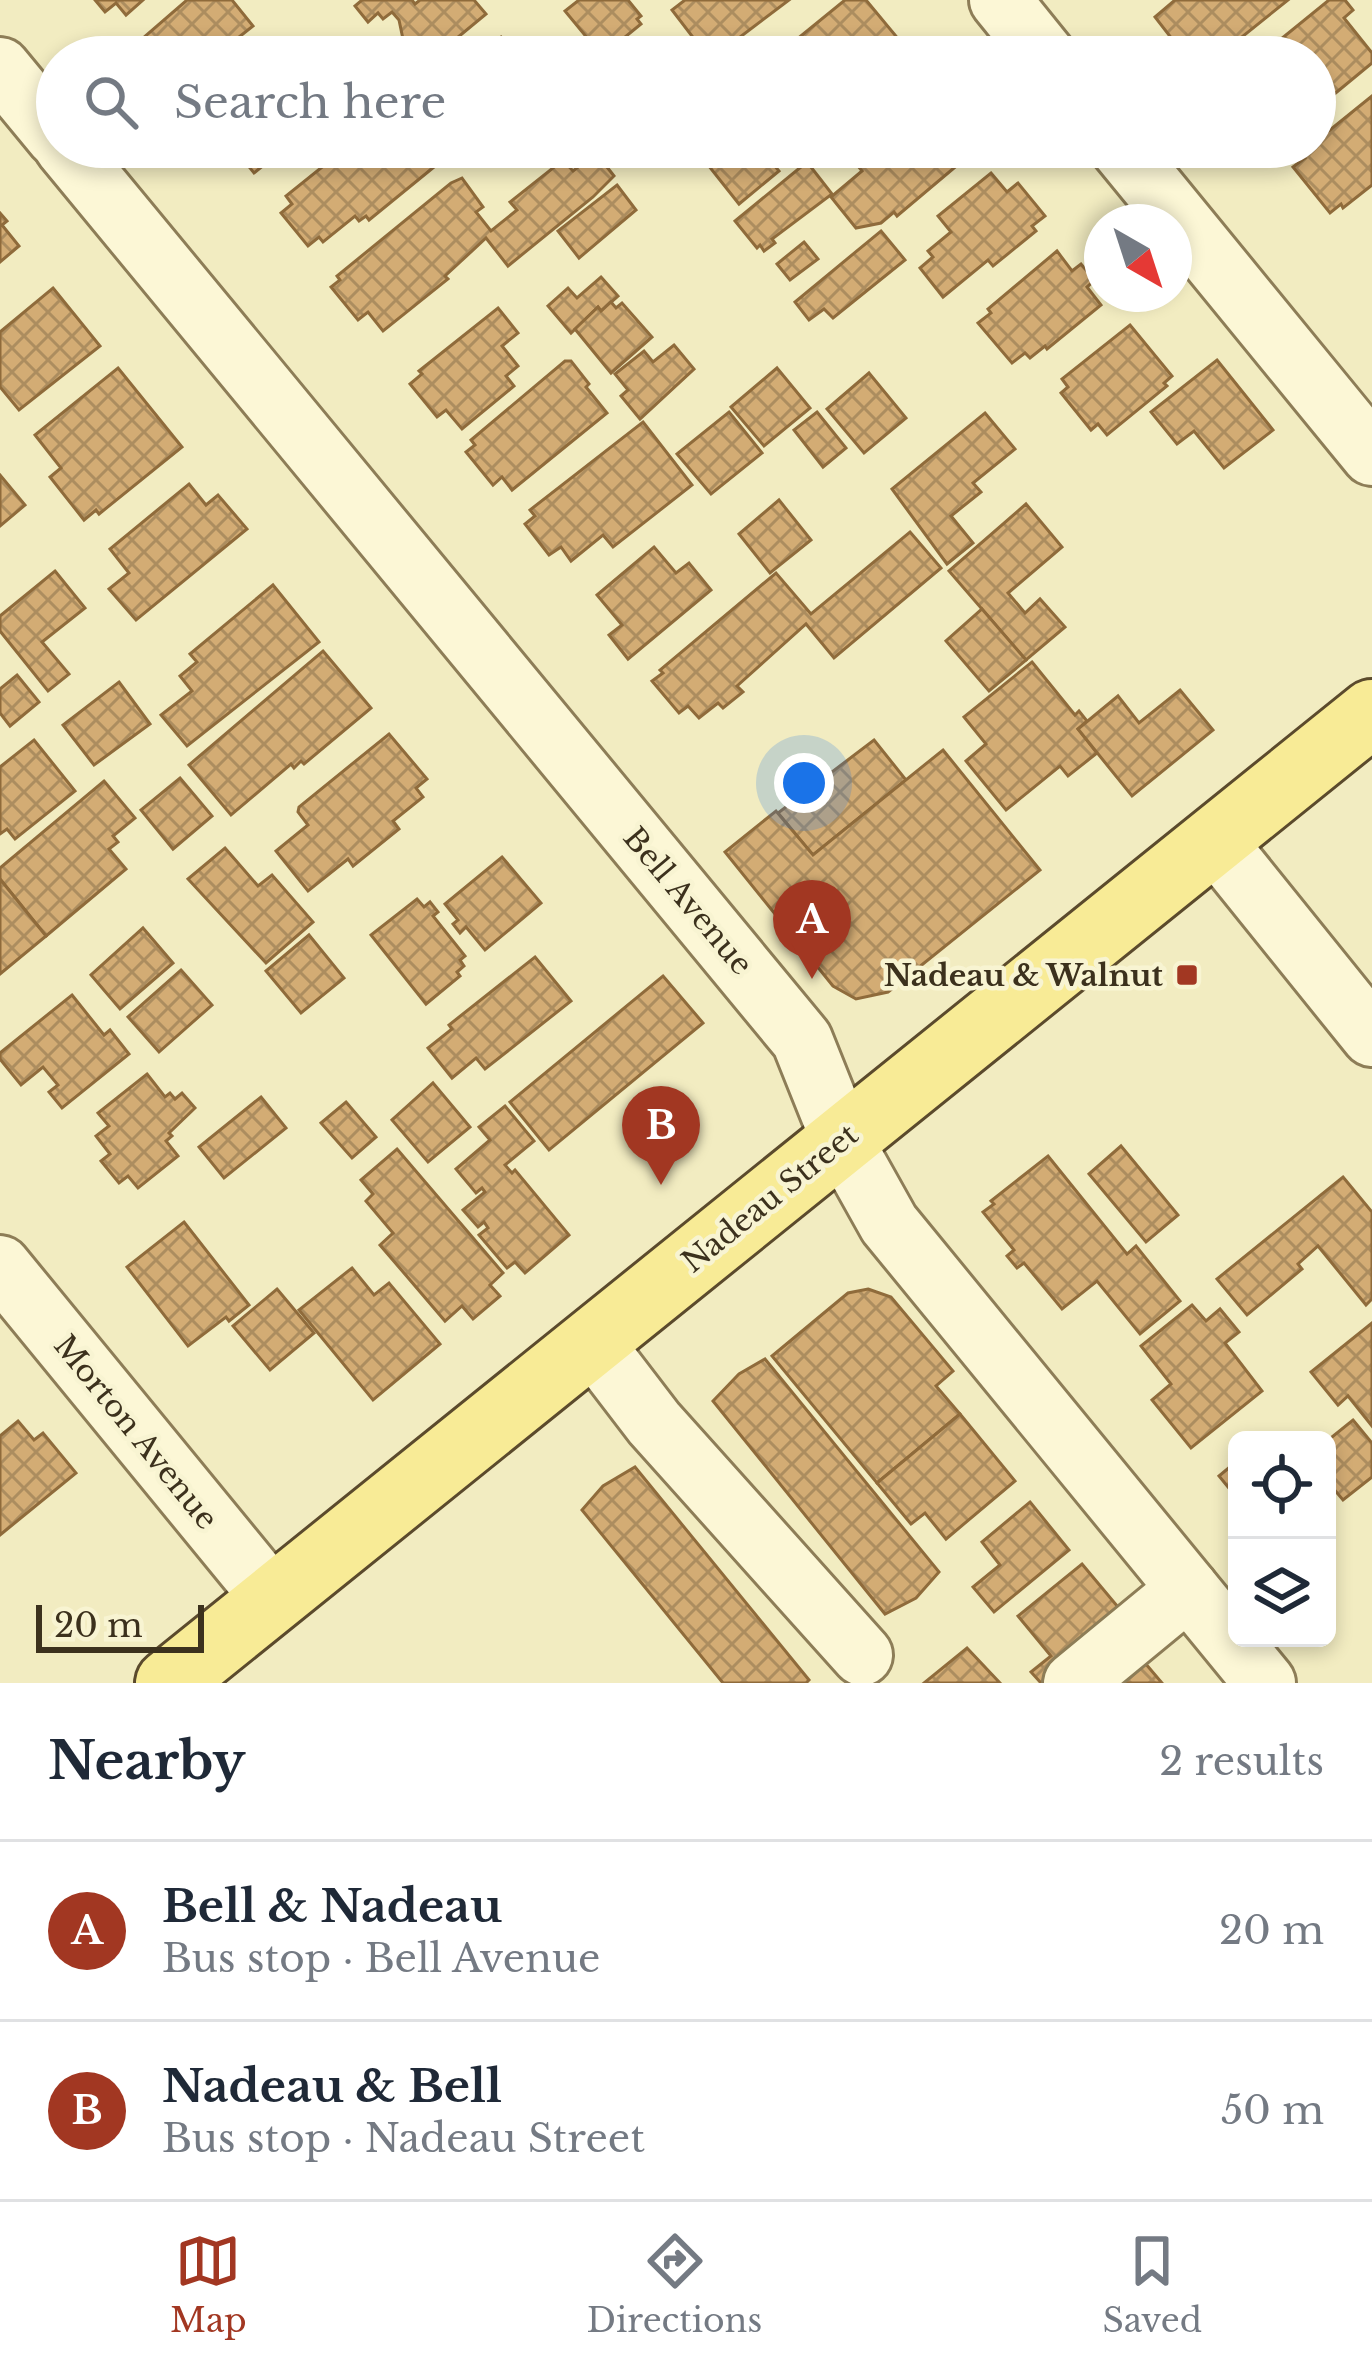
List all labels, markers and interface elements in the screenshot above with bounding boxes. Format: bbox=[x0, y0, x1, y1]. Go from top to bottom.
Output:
search box bbox=[36, 36, 1336, 168]
icon: search bbox=[78, 69, 144, 135]
text: Search here bbox=[174, 74, 446, 130]
north arrow bbox=[1084, 204, 1192, 312]
your location bbox=[774, 753, 834, 813]
street label: Bell Avenue bbox=[616, 820, 760, 982]
pin: A bbox=[773, 880, 851, 979]
place label: Nadeau & Walnut bbox=[884, 957, 1164, 994]
marker: Nadeau & Walnut bbox=[1174, 962, 1200, 988]
pin: B bbox=[622, 1086, 700, 1185]
street label: Nadeau Street bbox=[675, 1115, 866, 1280]
street label: Morton Avenue bbox=[46, 1327, 226, 1537]
map controls bbox=[1228, 1431, 1336, 1647]
button: locate bbox=[1228, 1431, 1336, 1539]
button: layers bbox=[1228, 1539, 1336, 1647]
scale bar bbox=[36, 1599, 204, 1652]
text: 20 m bbox=[54, 1605, 143, 1646]
text: Nearby bbox=[48, 1730, 245, 1793]
text: 2 results bbox=[1159, 1737, 1324, 1786]
text: Bell & Nadeau bbox=[162, 1878, 502, 1934]
text: A bbox=[71, 1906, 103, 1955]
text: 20 m bbox=[1219, 1906, 1324, 1955]
text: Bus stop · Bell Avenue bbox=[162, 1934, 600, 1983]
text: Nadeau & Bell bbox=[162, 2058, 502, 2114]
text: B bbox=[71, 2086, 103, 2135]
text: 50 m bbox=[1221, 2086, 1324, 2135]
text: Bus stop · Nadeau Street bbox=[162, 2114, 645, 2163]
tab: Map bbox=[170, 2228, 247, 2341]
tab: Directions bbox=[587, 2228, 762, 2341]
tab: Saved bbox=[1102, 2228, 1202, 2341]

